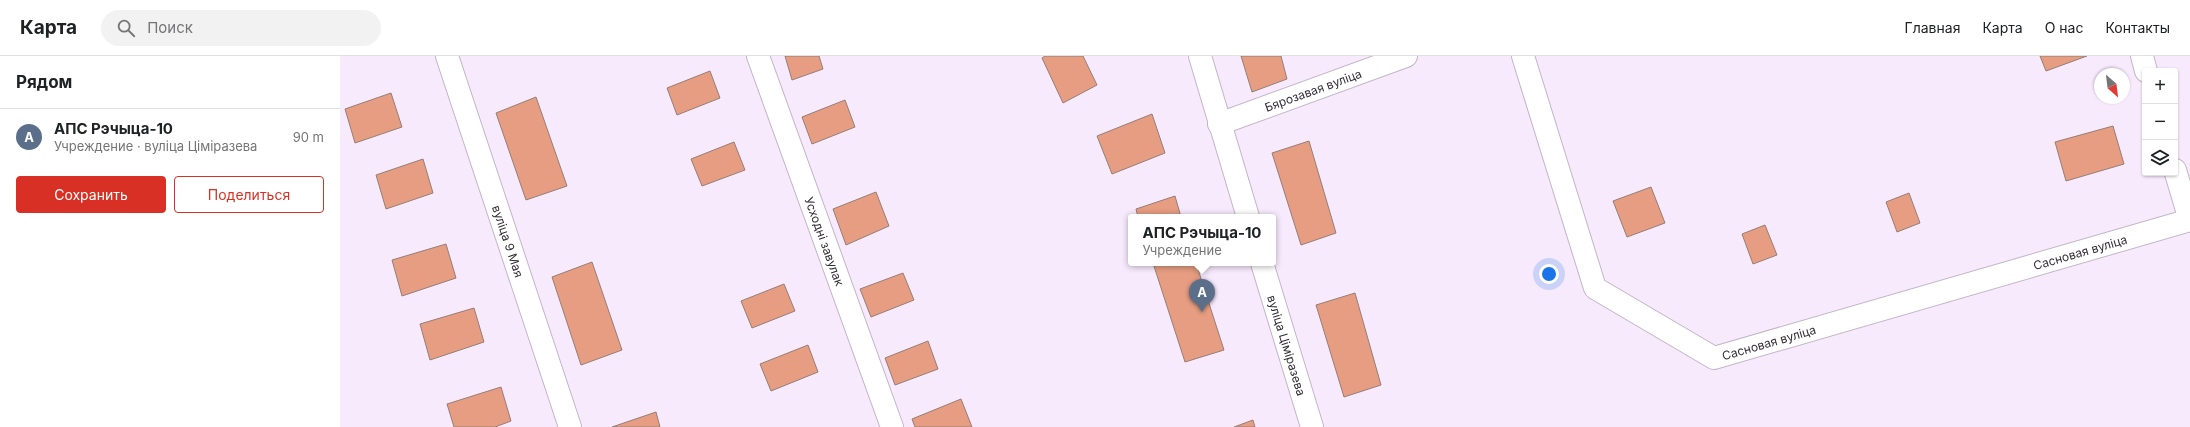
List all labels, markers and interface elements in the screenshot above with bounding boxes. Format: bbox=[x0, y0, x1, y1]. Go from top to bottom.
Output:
search box bbox=[101, 10, 381, 46]
text: Карта bbox=[20, 16, 77, 39]
icon: search bbox=[115, 17, 137, 39]
text: Поиск bbox=[147, 18, 193, 37]
text: Главная bbox=[1905, 19, 1960, 36]
text: Карта bbox=[1982, 19, 2023, 36]
text: О нас bbox=[2045, 19, 2083, 36]
text: Контакты bbox=[2105, 19, 2170, 36]
street label: Бярозавая вуліца bbox=[1263, 65, 1363, 114]
north arrow bbox=[2094, 68, 2130, 104]
map controls bbox=[2142, 68, 2178, 176]
button: + bbox=[2142, 68, 2178, 104]
text: Рядом bbox=[16, 72, 72, 92]
button: − bbox=[2142, 104, 2178, 140]
text: АПС Рэчыца-10 bbox=[54, 119, 173, 138]
text: A bbox=[24, 129, 34, 145]
text: 90 m bbox=[293, 129, 324, 145]
text: Учреждение · вуліца Ціміразева bbox=[54, 138, 257, 154]
button: layers bbox=[2142, 140, 2178, 176]
button: Сохранить bbox=[16, 176, 166, 213]
button: Поделиться bbox=[174, 176, 324, 213]
street label: Усходні завулак bbox=[802, 195, 848, 288]
street label: вуліца 9 Мая bbox=[489, 203, 527, 279]
popup bbox=[1128, 214, 1276, 266]
text: АПС Рэчыца-10 bbox=[1143, 223, 1261, 242]
street label: Сасновая вуліца bbox=[2031, 231, 2129, 273]
text: Учреждение bbox=[1143, 242, 1222, 258]
your location bbox=[1539, 264, 1559, 284]
pin: A bbox=[1189, 279, 1215, 312]
street label: вуліца Ціміразева bbox=[1265, 293, 1309, 397]
street label: Сасновая вуліца bbox=[1720, 321, 1817, 363]

